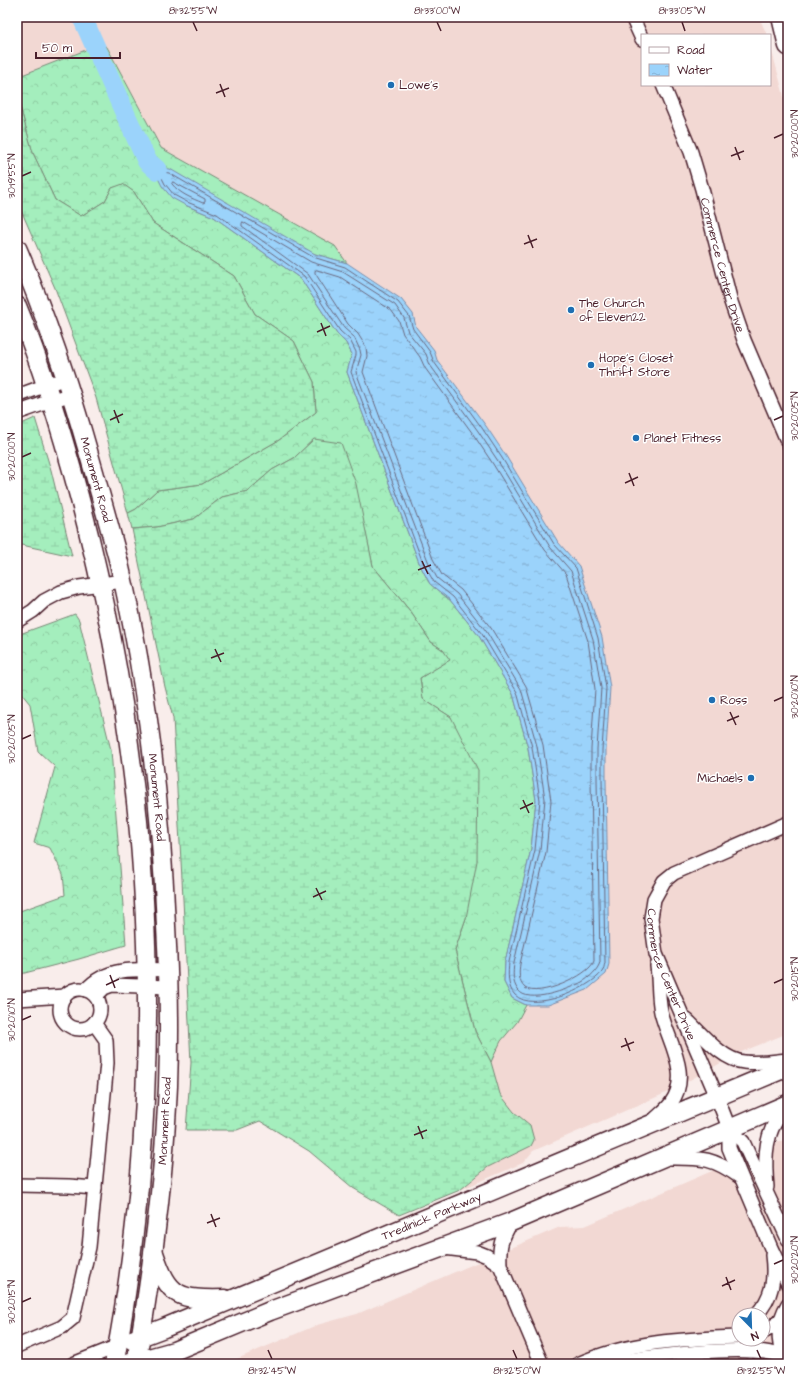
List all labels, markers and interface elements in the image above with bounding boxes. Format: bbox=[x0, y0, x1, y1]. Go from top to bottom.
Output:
text: 81°32'55"W bbox=[169, 4, 218, 18]
text: 81°33'00"W bbox=[414, 4, 461, 18]
text: 81°33'05"W bbox=[659, 4, 706, 18]
scale bar bbox=[36, 34, 120, 60]
legend bbox=[641, 34, 771, 86]
text: 50 m bbox=[42, 40, 73, 57]
text: Road bbox=[677, 42, 705, 59]
text: Water bbox=[677, 62, 713, 79]
place label: Lowe's bbox=[399, 77, 438, 94]
marker: Lowe's bbox=[386, 80, 396, 90]
text: 30°20'00"N bbox=[788, 110, 802, 158]
text: 30°19'55"N bbox=[5, 154, 19, 198]
street label: Commerce Center Drive bbox=[696, 196, 749, 335]
place label: The Church of Eleven22 bbox=[579, 295, 646, 326]
marker: The Church of Eleven22 bbox=[566, 305, 576, 315]
place label: Hope's Closet Thrift Store bbox=[599, 350, 674, 381]
marker: Hope's Closet Thrift Store bbox=[586, 360, 596, 370]
text: 30°20'05"N bbox=[788, 391, 802, 441]
place label: Planet Fitness bbox=[644, 430, 721, 447]
text: 30°20'00"N bbox=[5, 433, 19, 481]
marker: Planet Fitness bbox=[631, 433, 641, 443]
street label: Monument Road bbox=[76, 435, 116, 524]
text: 30°20'10"N bbox=[788, 675, 802, 719]
place label: Ross bbox=[720, 692, 747, 709]
marker: Ross bbox=[707, 695, 717, 705]
text: 30°20'05"N bbox=[5, 714, 19, 764]
street label: Monument Road bbox=[144, 753, 169, 842]
place label: Michaels bbox=[697, 770, 743, 787]
marker: Michaels bbox=[746, 773, 756, 783]
street label: Commerce Center Drive bbox=[642, 907, 700, 1043]
text: 30°20'15"N bbox=[788, 957, 802, 1001]
text: 30°20'10"N bbox=[5, 998, 19, 1042]
street label: Monument Road bbox=[154, 1077, 176, 1165]
street label: Tredinick Parkway bbox=[379, 1188, 484, 1245]
text: 30°20'20"N bbox=[788, 1236, 802, 1284]
text: 30°20'15"N bbox=[5, 1280, 19, 1324]
north arrow bbox=[731, 1307, 771, 1347]
text: N bbox=[749, 1327, 761, 1344]
text: 81°32'45"W bbox=[248, 1364, 297, 1378]
text: 81°32'50"W bbox=[493, 1364, 541, 1378]
text: 81°32'55"W bbox=[737, 1364, 786, 1378]

